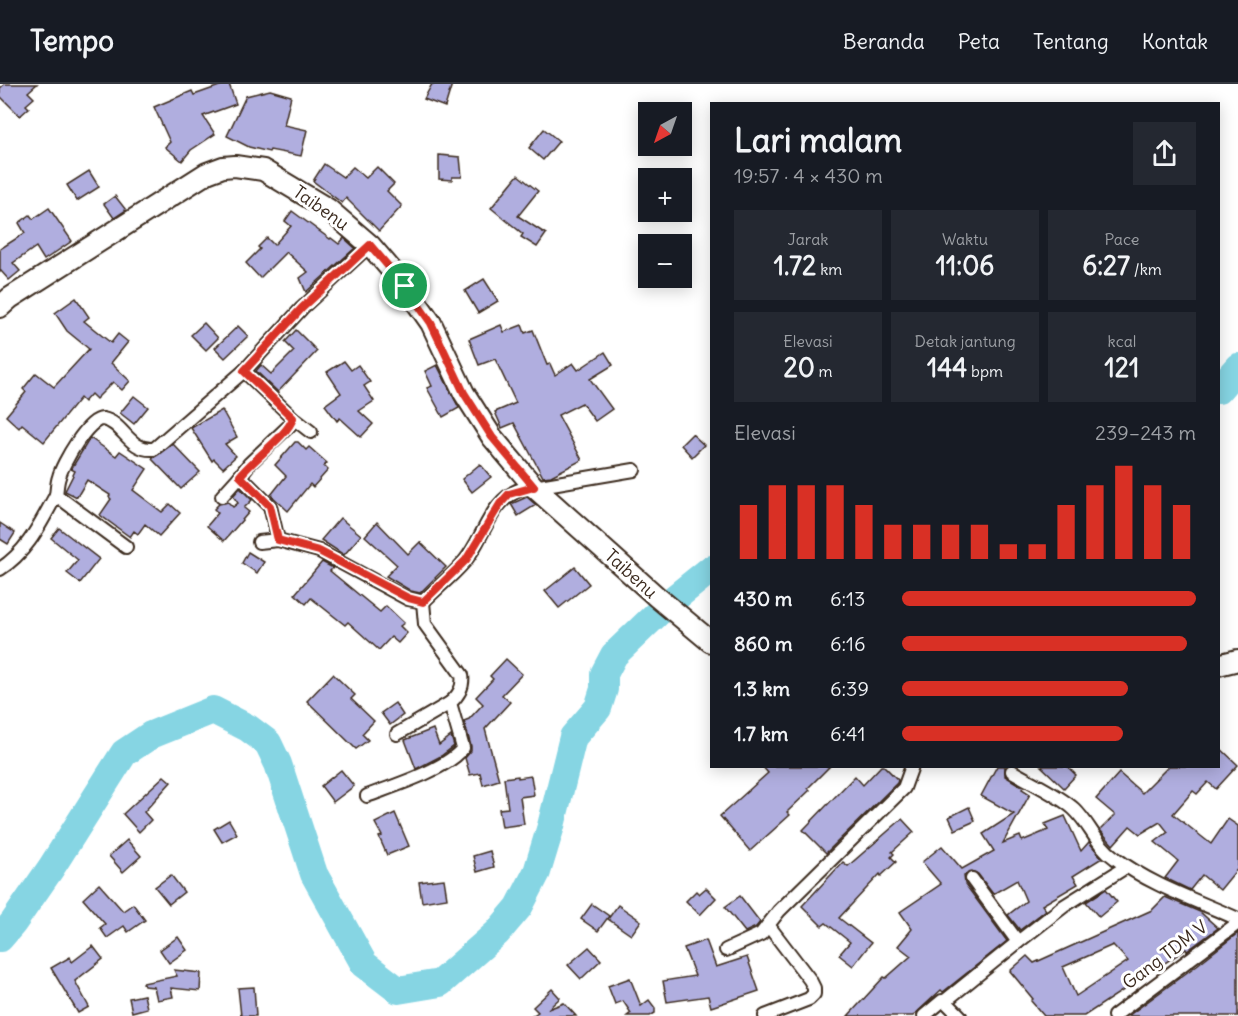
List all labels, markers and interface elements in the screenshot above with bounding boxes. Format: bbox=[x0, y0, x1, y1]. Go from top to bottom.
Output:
text: Tempo bbox=[30, 23, 114, 59]
text: Beranda bbox=[843, 28, 925, 55]
text: Peta bbox=[958, 28, 1000, 55]
text: Tentang bbox=[1033, 28, 1109, 55]
text: Kontak bbox=[1142, 28, 1208, 55]
north arrow bbox=[638, 102, 692, 156]
map controls bbox=[638, 102, 692, 288]
text: Lari malam bbox=[734, 119, 902, 161]
button: share bbox=[1133, 122, 1196, 185]
text: 19:57 · 4 × 430 m bbox=[734, 163, 883, 188]
button: + bbox=[638, 168, 692, 222]
street label: Taibenu bbox=[289, 180, 354, 235]
text: Jarak bbox=[788, 229, 828, 249]
text: Waktu bbox=[942, 229, 988, 249]
text: Pace bbox=[1105, 229, 1139, 249]
button: − bbox=[638, 234, 692, 288]
text: 1.72 bbox=[774, 249, 816, 282]
text: 11:06 bbox=[936, 249, 994, 282]
text: 6:27 bbox=[1082, 249, 1130, 282]
text: km bbox=[816, 259, 842, 279]
text: /km bbox=[1130, 259, 1162, 279]
pin bbox=[379, 260, 430, 311]
icon: arrive bbox=[388, 269, 421, 302]
text: Elevasi bbox=[783, 331, 833, 351]
text: Detak jantung bbox=[914, 331, 1016, 351]
text: kcal bbox=[1108, 331, 1136, 351]
text: 20 bbox=[783, 351, 815, 384]
text: 144 bbox=[927, 351, 967, 384]
text: 121 bbox=[1105, 351, 1139, 384]
text: m bbox=[815, 361, 833, 381]
text: bpm bbox=[967, 361, 1003, 381]
text: Elevasi bbox=[734, 420, 796, 445]
text: 239–243 m bbox=[1095, 420, 1196, 445]
street label: Taibenu bbox=[600, 544, 662, 603]
text: 430 m bbox=[734, 586, 792, 611]
text: 6:13 bbox=[830, 586, 865, 611]
text: 860 m bbox=[734, 631, 793, 656]
text: 6:16 bbox=[830, 631, 866, 656]
text: 1.3 km bbox=[734, 676, 790, 701]
text: 6:39 bbox=[830, 676, 869, 701]
text: 1.7 km bbox=[734, 721, 788, 746]
text: 6:41 bbox=[830, 721, 865, 746]
street label: Gang TDM V bbox=[1118, 915, 1212, 994]

